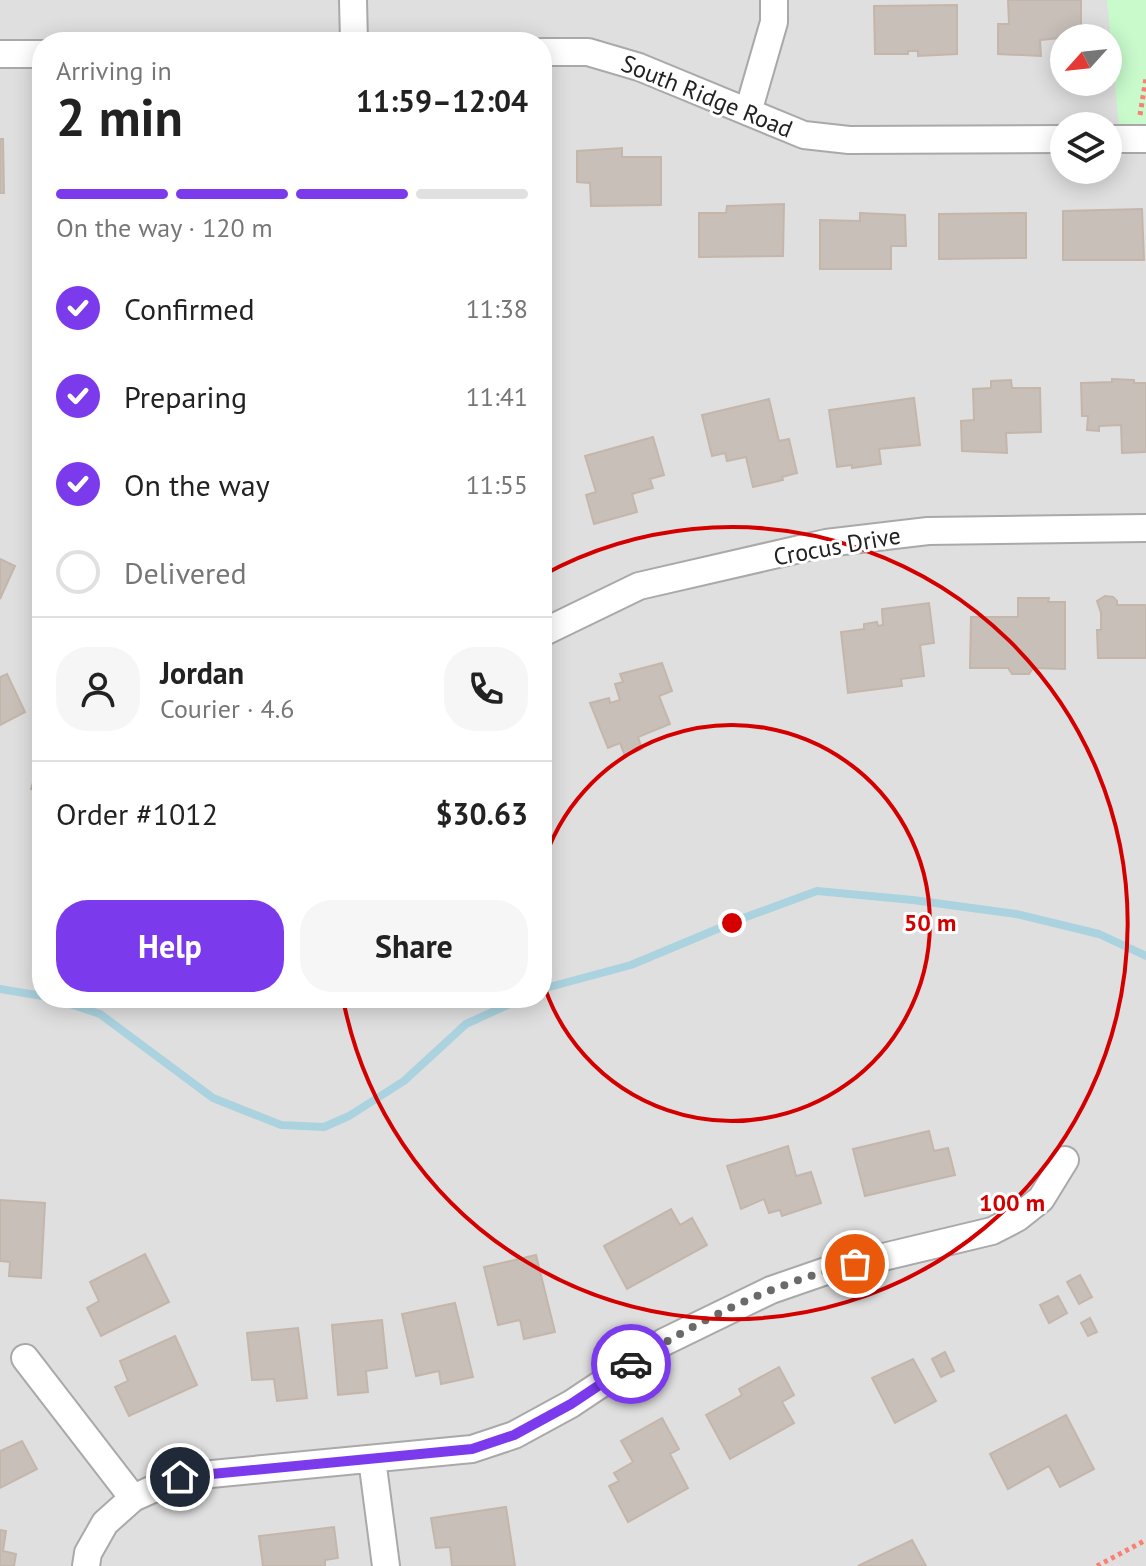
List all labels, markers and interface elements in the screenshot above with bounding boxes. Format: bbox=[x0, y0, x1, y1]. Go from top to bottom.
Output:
north arrow bbox=[1050, 24, 1122, 96]
map controls bbox=[1050, 24, 1122, 184]
street label: South Ridge Road bbox=[617, 48, 797, 144]
text: Arriving in bbox=[56, 54, 172, 87]
text: 11:59–12:04 bbox=[356, 81, 528, 120]
text: 2 min bbox=[56, 83, 183, 150]
button: layers bbox=[1050, 112, 1122, 184]
text: On the way · 120 m bbox=[56, 211, 273, 244]
icon: check bbox=[56, 286, 100, 330]
text: Confirmed bbox=[124, 289, 255, 328]
text: 11:38 bbox=[466, 292, 528, 325]
icon: check bbox=[56, 374, 100, 418]
text: Preparing bbox=[124, 377, 247, 416]
text: 11:41 bbox=[466, 380, 528, 413]
icon: check bbox=[56, 462, 100, 506]
text: On the way bbox=[124, 465, 270, 504]
text: 11:55 bbox=[466, 468, 528, 501]
street label: Crocus Drive bbox=[771, 520, 903, 572]
text: Delivered bbox=[124, 553, 247, 592]
button: person bbox=[56, 647, 140, 731]
button: phone bbox=[444, 647, 528, 731]
text: Jordan bbox=[160, 653, 244, 692]
text: Courier · 4.6 bbox=[160, 692, 294, 725]
text: Order #1012 bbox=[56, 794, 218, 833]
text: $30.63 bbox=[436, 794, 528, 833]
button: Help bbox=[56, 900, 284, 992]
button: Share bbox=[300, 900, 528, 992]
text: 50 m bbox=[904, 907, 956, 938]
centre of rings bbox=[718, 909, 746, 937]
text: 100 m bbox=[979, 1187, 1045, 1218]
pin bbox=[821, 1230, 889, 1298]
icon: bag bbox=[833, 1242, 877, 1286]
courier bbox=[591, 1324, 671, 1404]
icon: car bbox=[609, 1342, 653, 1386]
pin bbox=[146, 1443, 214, 1511]
icon: home bbox=[158, 1455, 202, 1499]

